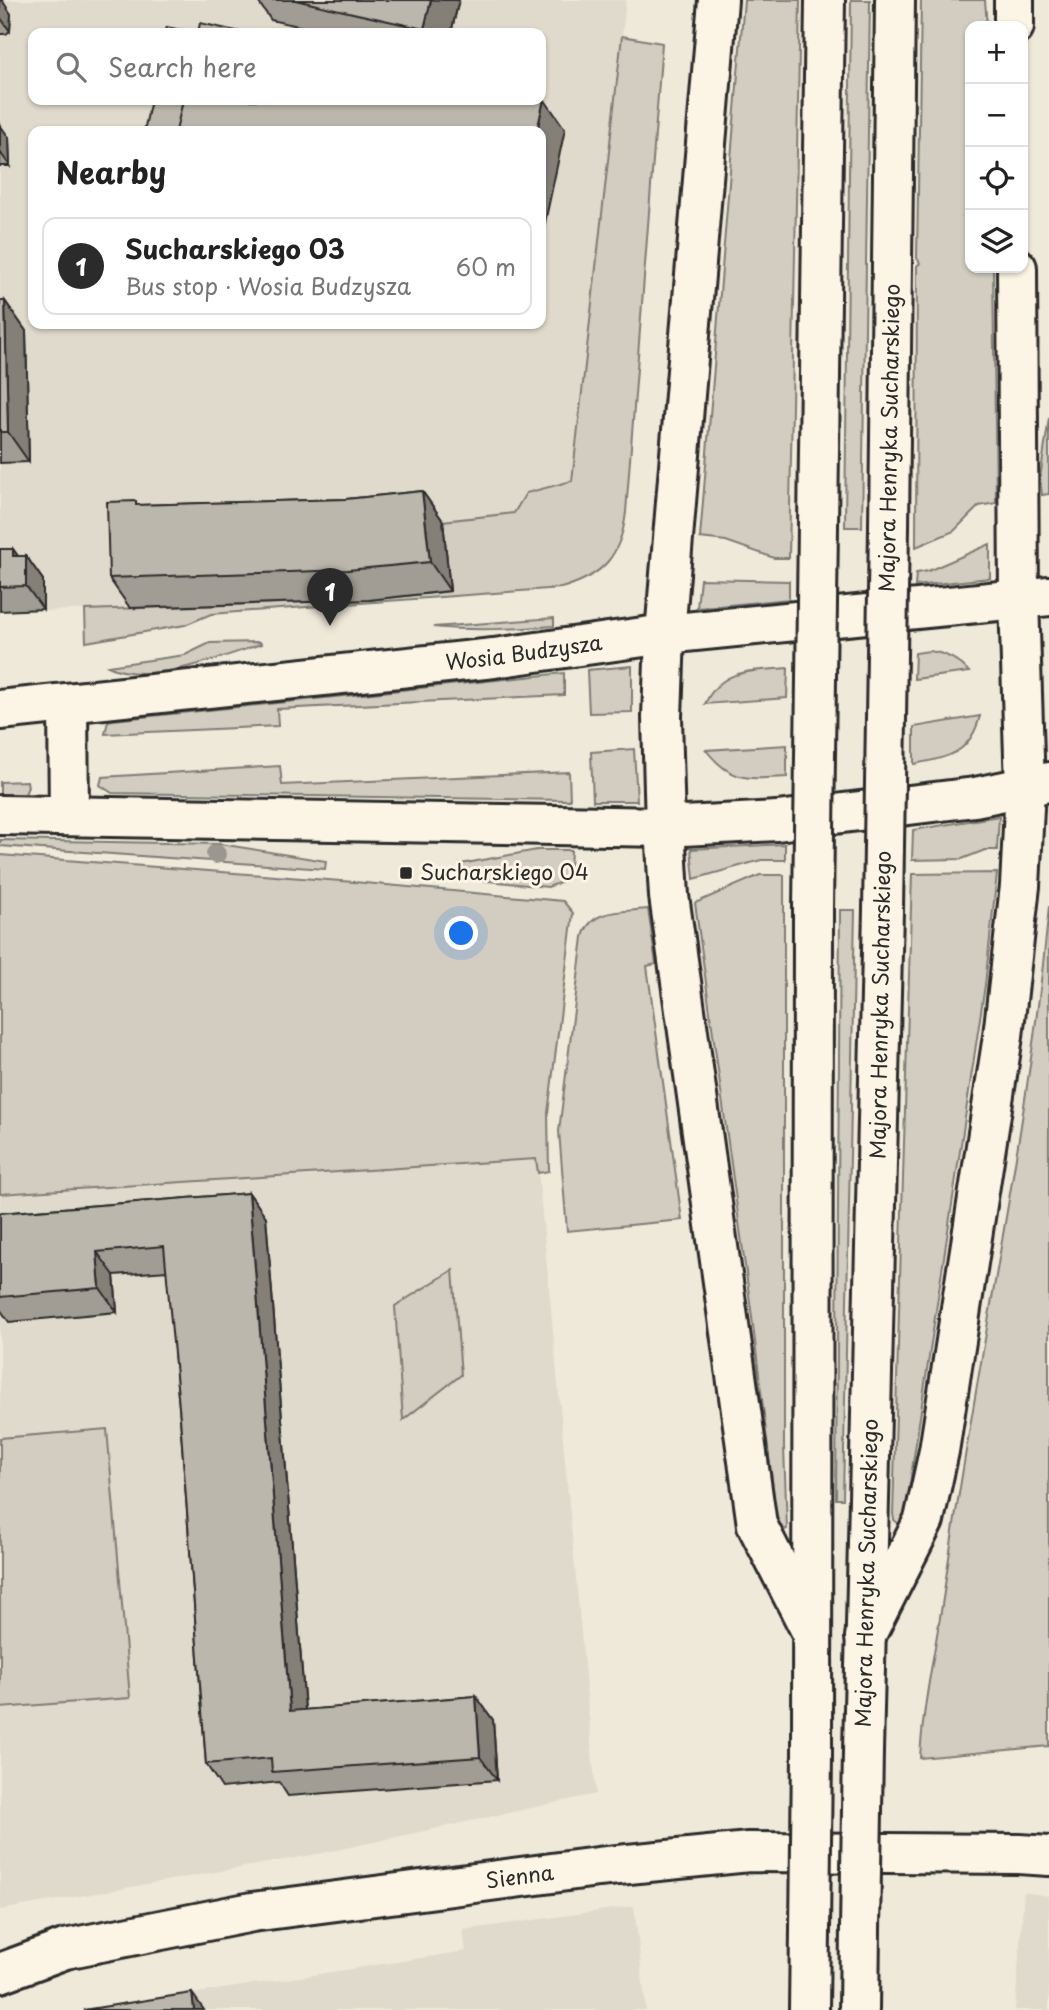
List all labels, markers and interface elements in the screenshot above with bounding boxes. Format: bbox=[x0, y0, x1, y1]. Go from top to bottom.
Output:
map controls bbox=[965, 21, 1028, 273]
button: + bbox=[965, 21, 1028, 84]
search box bbox=[28, 28, 546, 105]
text: Search here bbox=[108, 47, 257, 86]
icon: search bbox=[52, 48, 90, 86]
button: − bbox=[965, 84, 1028, 147]
button: locate bbox=[965, 147, 1028, 210]
text: Nearby bbox=[56, 149, 166, 194]
button: layers bbox=[965, 210, 1028, 273]
text: Sucharskiego 03 bbox=[125, 229, 345, 268]
text: 1 bbox=[76, 249, 87, 284]
text: 60 m bbox=[456, 249, 516, 284]
text: Bus stop · Wosia Budzysza bbox=[125, 268, 411, 303]
street label: Majora Henryka Sucharskiego bbox=[869, 283, 907, 592]
pin: 1 bbox=[307, 568, 353, 626]
street label: Wosia Budzysza bbox=[444, 625, 604, 677]
street label: Majora Henryka Sucharskiego bbox=[860, 850, 898, 1159]
place label: Sucharskiego 04 bbox=[420, 855, 589, 887]
marker: Sucharskiego 04 bbox=[398, 865, 414, 881]
your location bbox=[444, 916, 478, 950]
street label: Majora Henryka Sucharskiego bbox=[846, 1418, 885, 1728]
street label: Sienna bbox=[484, 1855, 555, 1895]

